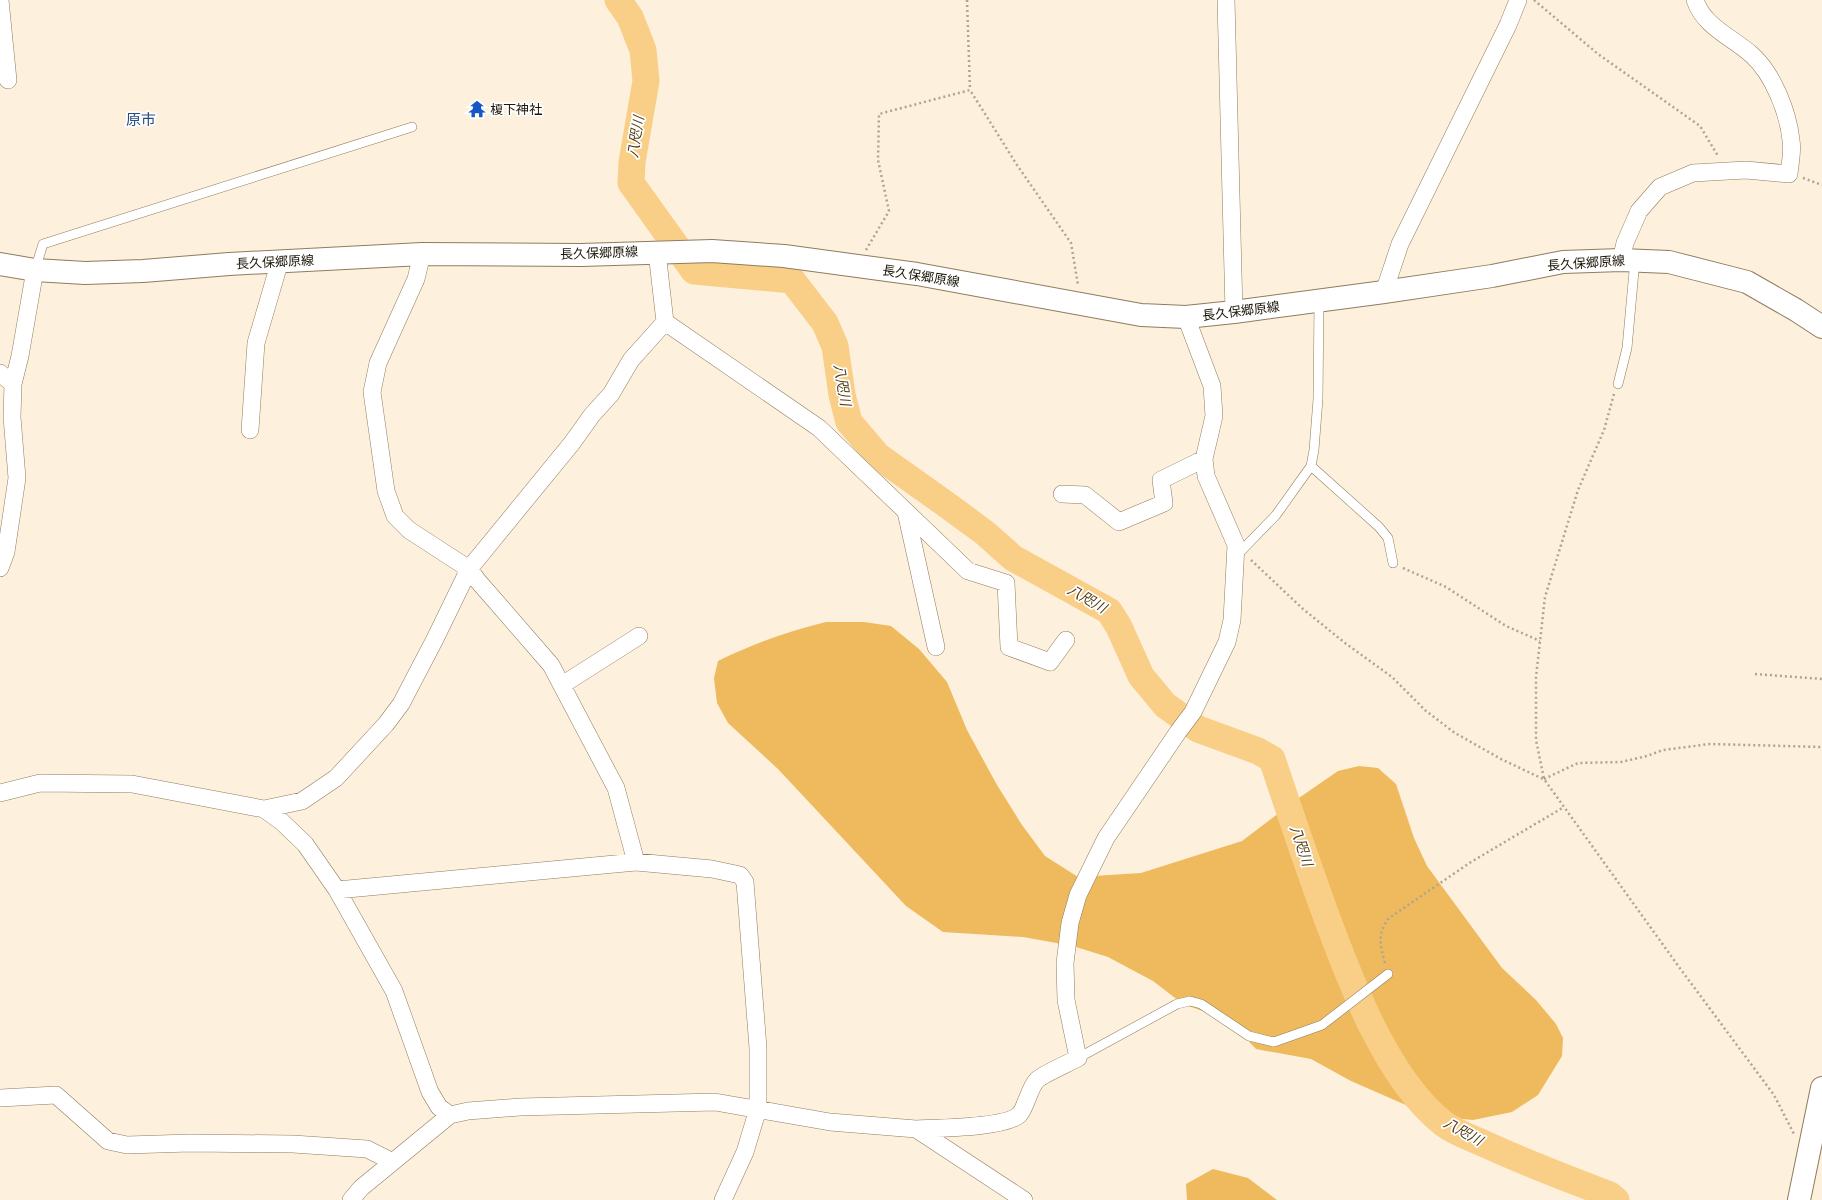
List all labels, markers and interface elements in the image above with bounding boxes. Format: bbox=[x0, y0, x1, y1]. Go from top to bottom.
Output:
temple icon: 榎下神社 bbox=[467, 99, 487, 119]
place label: 榎下神社 bbox=[490, 102, 542, 117]
district label: 原市 bbox=[126, 111, 156, 129]
water label: 八咫川 bbox=[624, 113, 648, 159]
street label: 長久保郷原線 bbox=[560, 244, 638, 262]
street label: 長久保郷原線 bbox=[236, 252, 314, 272]
street label: 長久保郷原線 bbox=[1547, 253, 1625, 273]
street label: 長久保郷原線 bbox=[881, 262, 961, 290]
street label: 長久保郷原線 bbox=[1201, 299, 1281, 323]
water label: 八咫川 bbox=[830, 363, 854, 409]
water label: 八咫川 bbox=[1065, 581, 1111, 618]
water label: 八咫川 bbox=[1286, 823, 1317, 871]
water label: 八咫川 bbox=[1441, 1114, 1487, 1151]

